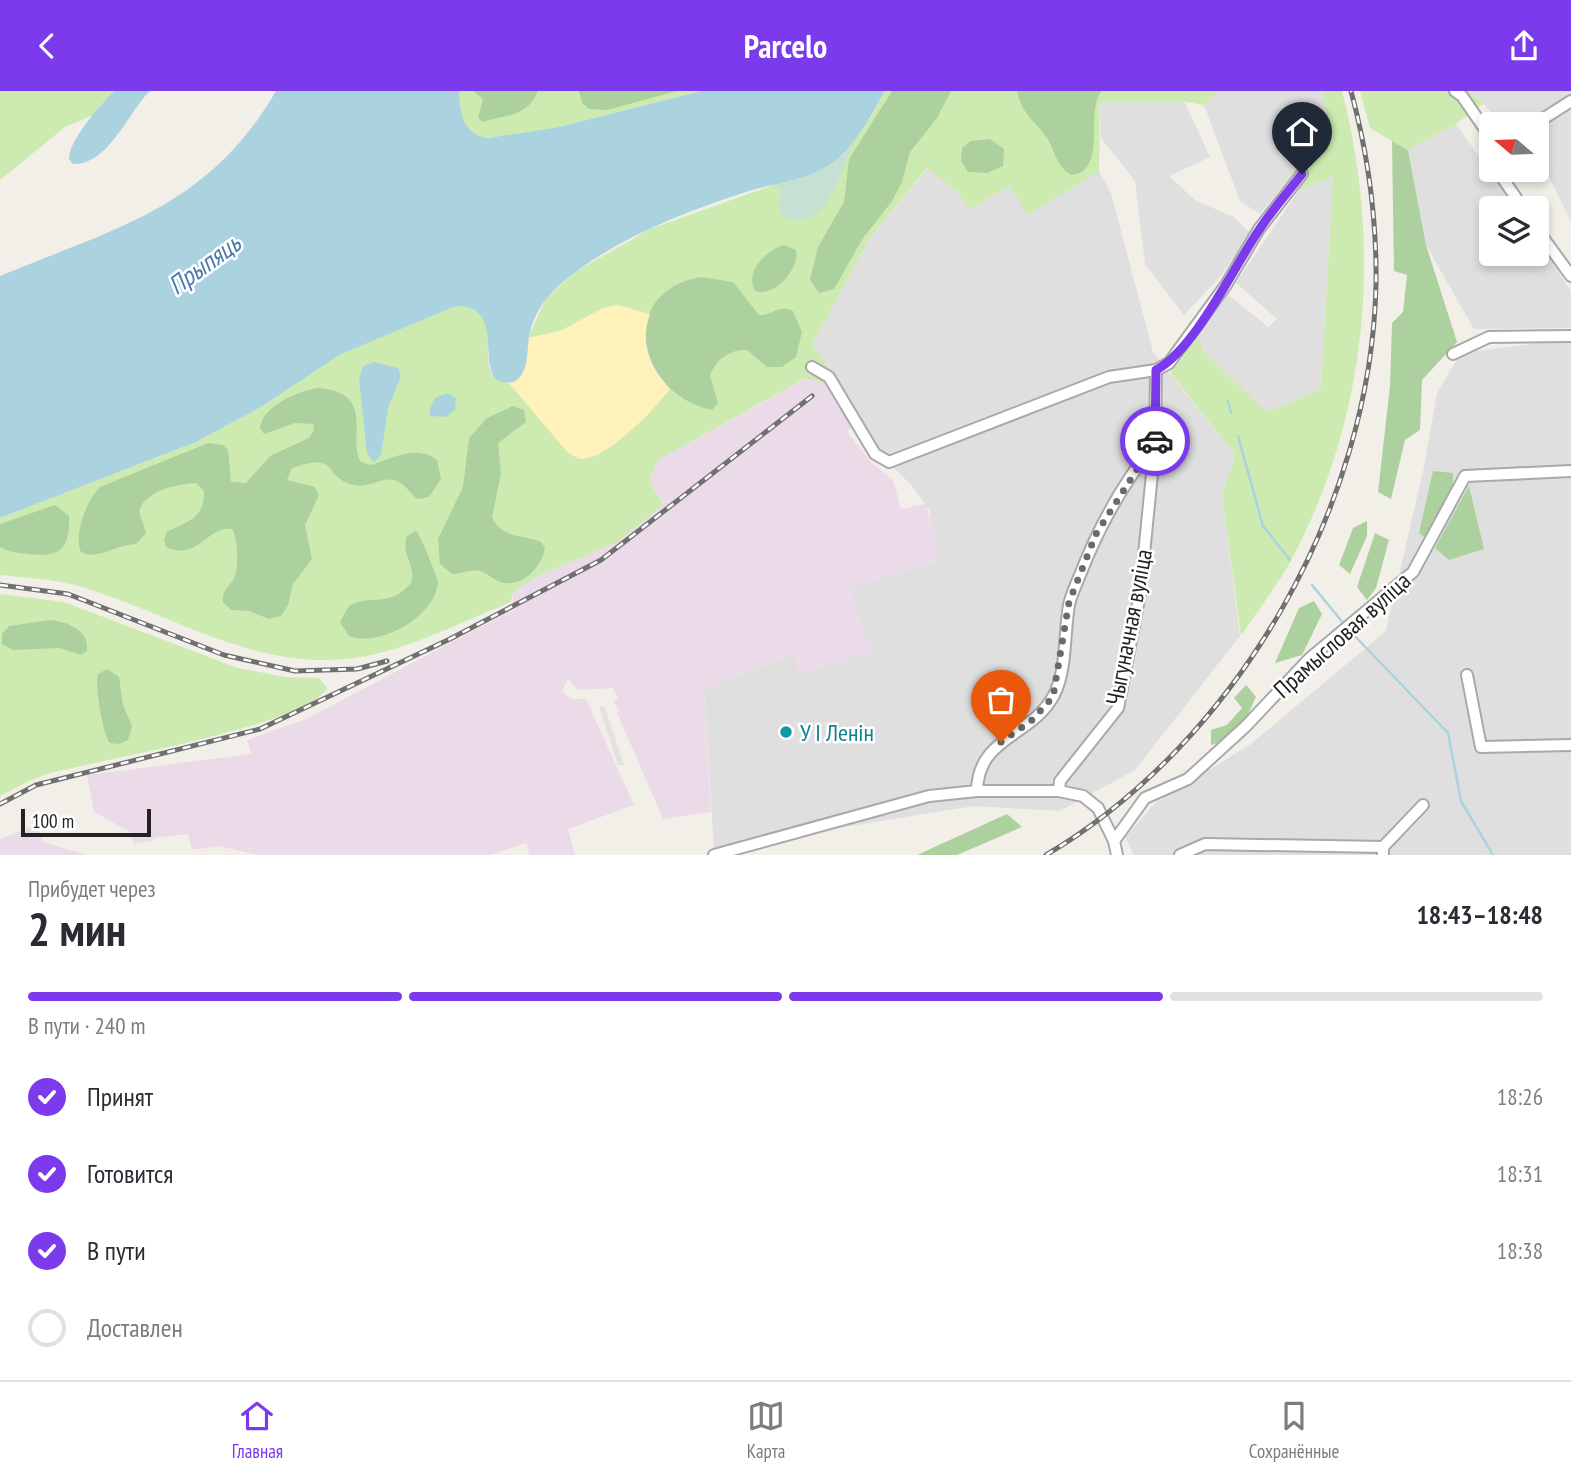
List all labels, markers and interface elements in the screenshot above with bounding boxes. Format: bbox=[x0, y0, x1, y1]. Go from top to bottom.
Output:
text: Parcelo bbox=[744, 25, 827, 67]
icon: back bbox=[28, 27, 66, 65]
icon: share bbox=[1505, 27, 1543, 65]
pin bbox=[1272, 102, 1332, 174]
north arrow bbox=[1479, 112, 1549, 182]
map controls bbox=[1479, 112, 1549, 266]
icon: home bbox=[1283, 113, 1321, 151]
button: layers bbox=[1479, 196, 1549, 266]
water label: Прыпяць bbox=[161, 226, 248, 301]
courier bbox=[1120, 406, 1190, 476]
icon: car bbox=[1136, 422, 1174, 460]
street label: Чыгуначная вуліца bbox=[1099, 546, 1159, 708]
street label: Прамысловая вуліца bbox=[1267, 565, 1417, 705]
pin bbox=[971, 670, 1031, 742]
icon: bag bbox=[982, 681, 1020, 719]
place label: У І Ленін bbox=[800, 717, 874, 748]
marker: У І Ленін bbox=[778, 724, 794, 740]
scale bar bbox=[21, 806, 150, 838]
text: 100 m bbox=[32, 809, 74, 833]
text: Прибудет через bbox=[28, 874, 156, 903]
text: 18:43–18:48 bbox=[1416, 898, 1543, 931]
text: 2 мин bbox=[28, 899, 126, 959]
text: В пути · 240 m bbox=[28, 1011, 145, 1040]
icon: check bbox=[28, 1078, 66, 1116]
text: Принят bbox=[87, 1080, 153, 1113]
text: 18:26 bbox=[1497, 1082, 1543, 1111]
icon: check bbox=[28, 1155, 66, 1193]
text: Готовится bbox=[87, 1157, 173, 1190]
text: 18:31 bbox=[1497, 1159, 1543, 1188]
icon: check bbox=[28, 1232, 66, 1270]
text: В пути bbox=[87, 1234, 146, 1267]
text: 18:38 bbox=[1497, 1236, 1543, 1265]
text: Доставлен bbox=[87, 1311, 183, 1344]
tab: Главная bbox=[232, 1397, 283, 1463]
tab: Карта bbox=[747, 1397, 785, 1463]
tab: Сохранённые bbox=[1249, 1397, 1339, 1463]

